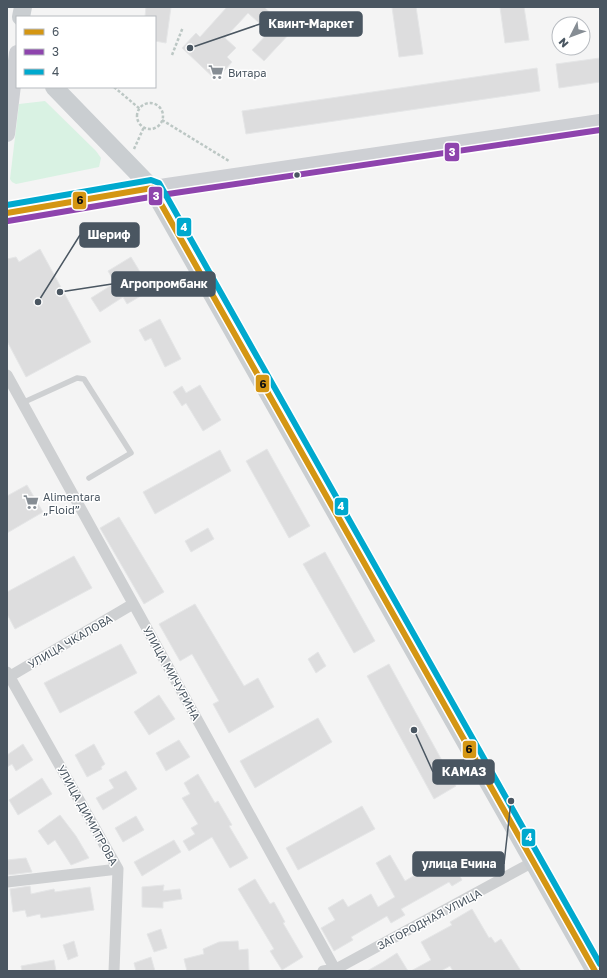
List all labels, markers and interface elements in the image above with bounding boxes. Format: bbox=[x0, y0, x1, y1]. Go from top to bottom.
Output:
callout: Квинт-Маркет bbox=[260, 12, 362, 36]
legend bbox=[16, 16, 156, 88]
text: Квинт-Маркет bbox=[268, 16, 354, 31]
north arrow bbox=[551, 16, 591, 56]
text: 6 bbox=[52, 24, 59, 39]
text: N bbox=[556, 36, 571, 50]
text: 3 bbox=[52, 44, 59, 59]
supermarket icon: Витара bbox=[207, 63, 225, 81]
text: 4 bbox=[52, 64, 59, 79]
place label: Витара bbox=[228, 66, 266, 79]
line badge: 3 bbox=[444, 142, 460, 162]
text: 3 bbox=[449, 145, 456, 158]
unlabelled marker bbox=[292, 170, 302, 180]
line badge: 3 bbox=[148, 186, 163, 206]
text: 3 bbox=[153, 189, 160, 202]
line badge: 6 bbox=[72, 191, 87, 210]
text: 6 bbox=[77, 193, 84, 206]
line badge: 4 bbox=[176, 217, 192, 237]
text: 4 bbox=[181, 220, 188, 233]
callout: Шериф bbox=[80, 223, 139, 247]
text: Шериф bbox=[87, 227, 131, 242]
callout: Агропромбанк bbox=[112, 272, 215, 296]
text: Агропромбанк bbox=[120, 276, 208, 291]
line badge: 6 bbox=[255, 374, 270, 393]
text: 6 bbox=[260, 377, 267, 390]
place label: Alimentara „Floid” bbox=[43, 490, 100, 516]
supermarket icon: Alimentara „Floid” bbox=[22, 493, 40, 511]
line badge: 4 bbox=[334, 497, 349, 516]
text: 4 bbox=[338, 499, 345, 512]
street label: УЛИЦА ЧКАЛОВА bbox=[26, 611, 115, 670]
street label: УЛИЦА МИЧУРИНА bbox=[141, 624, 204, 723]
line badge: 6 bbox=[462, 740, 477, 759]
text: 6 bbox=[466, 742, 473, 755]
callout: КАМАЗ bbox=[433, 760, 494, 784]
street label: УЛИЦА ДИМИТРОВА bbox=[55, 763, 121, 868]
text: КАМАЗ bbox=[442, 764, 486, 779]
line badge: 4 bbox=[521, 828, 536, 847]
text: 4 bbox=[526, 830, 533, 843]
callout: улица Ечина bbox=[413, 852, 504, 876]
text: улица Ечина bbox=[422, 856, 497, 871]
street label: ЗАГОРОДНАЯ УЛИЦА bbox=[375, 886, 484, 952]

